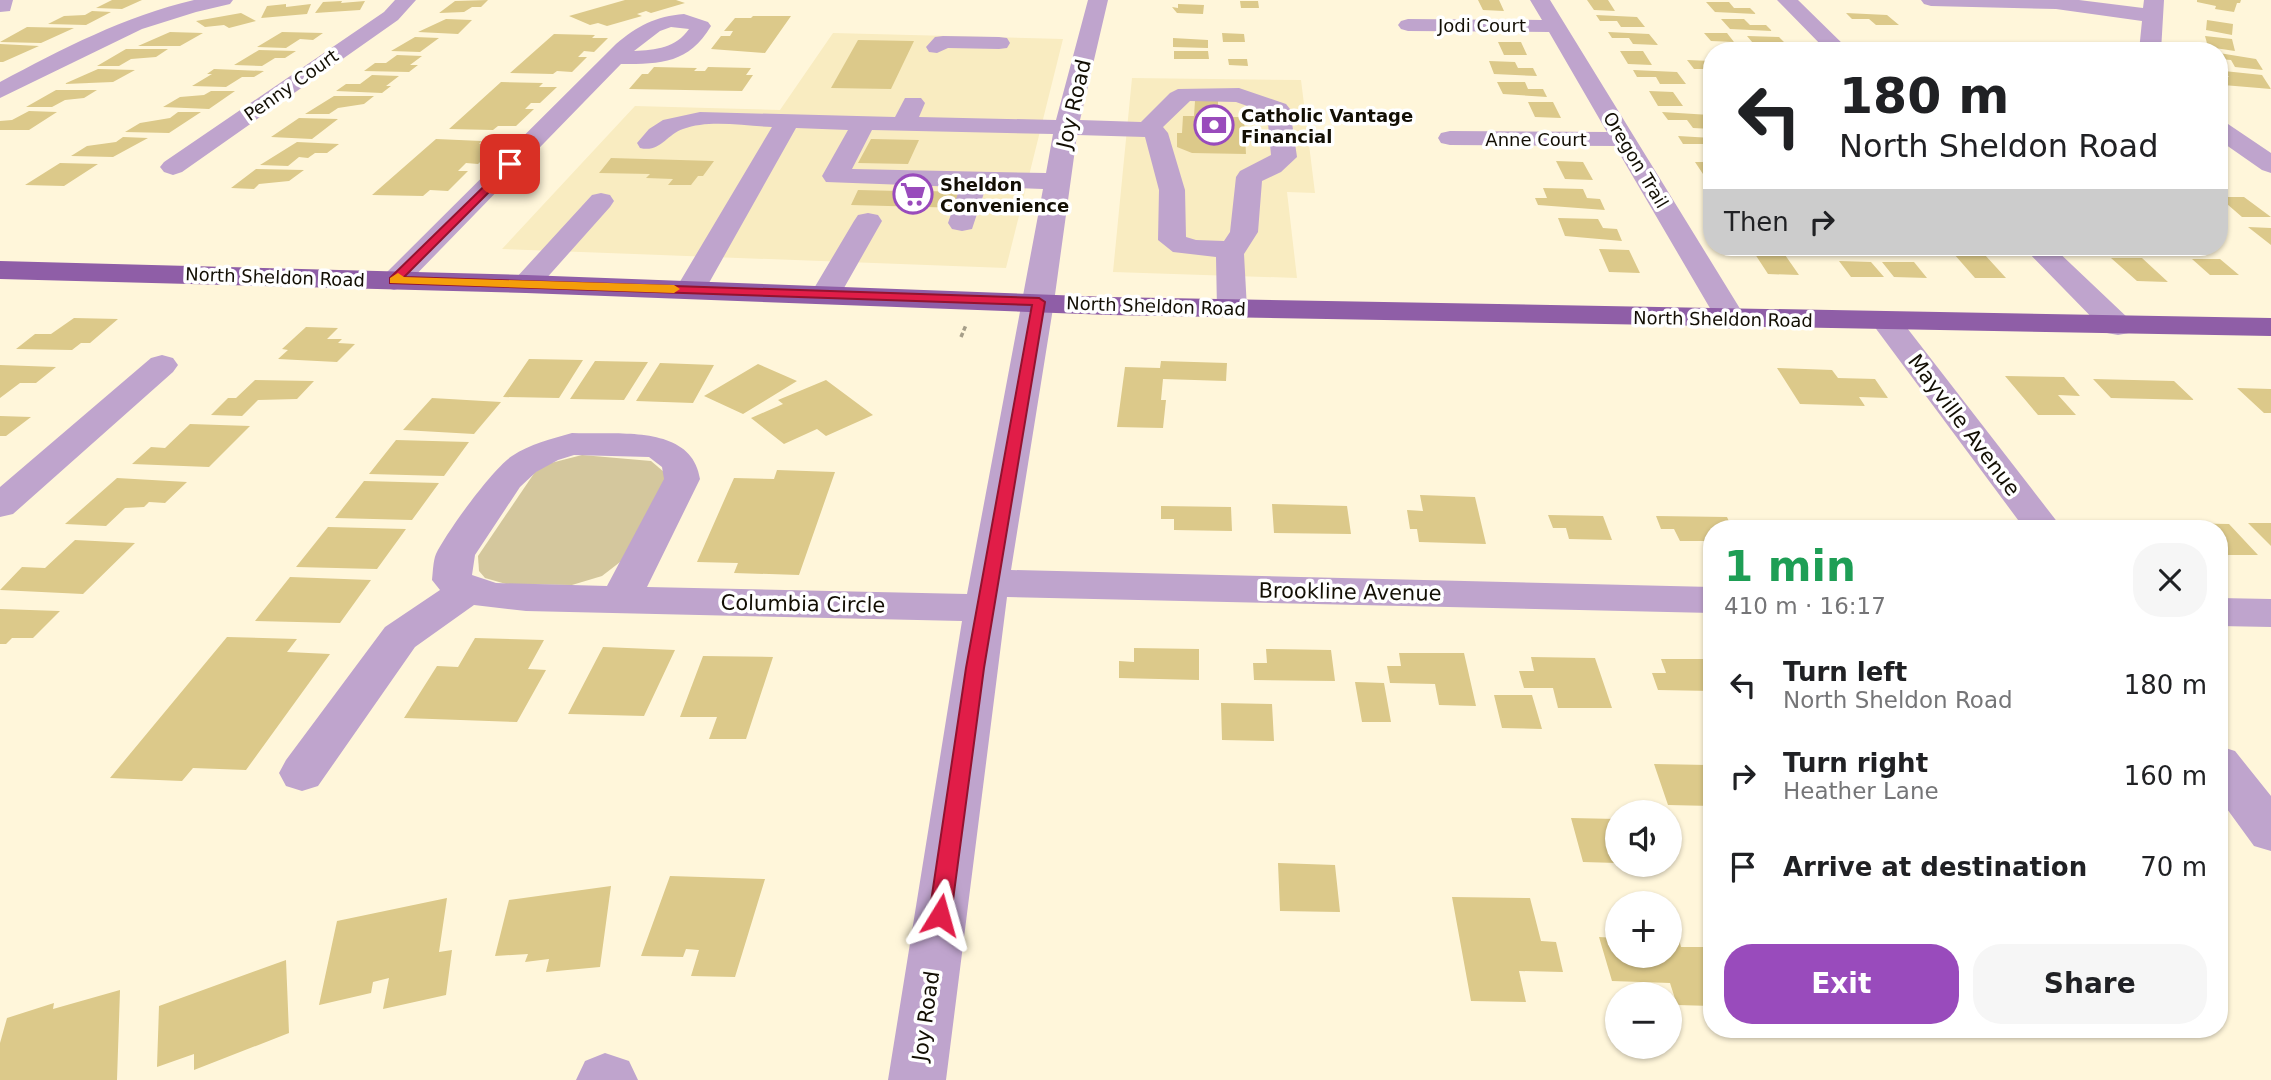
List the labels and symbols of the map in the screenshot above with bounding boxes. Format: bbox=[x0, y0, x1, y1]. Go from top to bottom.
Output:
street label: Jodi Court bbox=[1437, 15, 1526, 36]
street label: Penny Court bbox=[240, 45, 342, 125]
street label: Joy Road bbox=[1052, 57, 1096, 153]
bank icon: Catholic Vantage Financial bbox=[1193, 104, 1235, 146]
place label: Catholic Vantage Financial bbox=[1241, 105, 1413, 147]
street label: Oregon Trail bbox=[1599, 108, 1673, 212]
street label: Anne Court bbox=[1485, 129, 1587, 150]
pin bbox=[480, 134, 540, 194]
supermarket icon: Sheldon Convenience bbox=[892, 173, 934, 215]
place label: Sheldon Convenience bbox=[940, 174, 1069, 216]
street label: North Sheldon Road bbox=[185, 263, 365, 291]
street label: North Sheldon Road bbox=[1066, 292, 1246, 320]
street label: North Sheldon Road bbox=[1633, 307, 1813, 331]
street label: Mayville Avenue bbox=[1903, 350, 2025, 500]
street label: Brookline Avenue bbox=[1258, 578, 1442, 606]
street label: Columbia Circle bbox=[720, 591, 886, 617]
position arrow bbox=[903, 878, 977, 952]
street label: Joy Road bbox=[908, 969, 944, 1065]

